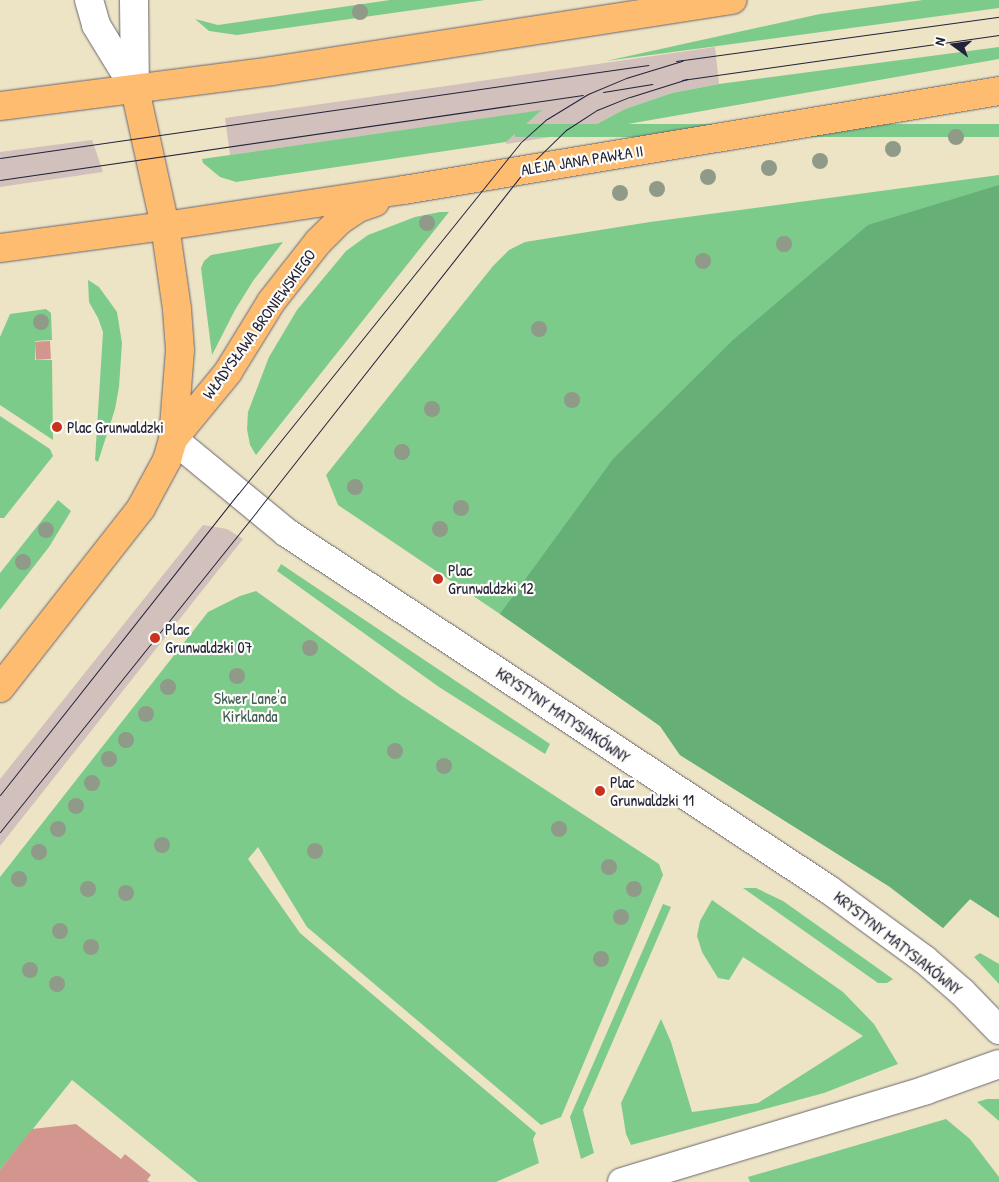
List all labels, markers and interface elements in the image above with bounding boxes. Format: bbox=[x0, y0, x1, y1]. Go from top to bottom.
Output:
north arrow bbox=[929, 20, 979, 70]
text: N bbox=[929, 35, 949, 47]
street label: ALEJA JANA PAWŁA II bbox=[519, 141, 645, 179]
street label: WŁADYSŁAWA BRONIEWSKIEGO bbox=[198, 246, 320, 402]
place label: Plac Grunwaldzki bbox=[67, 417, 164, 437]
marker: Plac Grunwaldzki bbox=[51, 421, 63, 433]
place label: Plac Grunwaldzki 12 bbox=[448, 560, 534, 598]
marker: Plac Grunwaldzki 12 bbox=[432, 573, 444, 585]
place label: Plac Grunwaldzki 07 bbox=[165, 619, 252, 657]
marker: Plac Grunwaldzki 07 bbox=[149, 632, 161, 644]
street label: KRYSTYNY MATYSIAKÓWNY bbox=[492, 663, 634, 767]
park label: Skwer Lane'a Kirklanda bbox=[214, 688, 286, 726]
place label: Plac Grunwaldzki 11 bbox=[610, 772, 694, 810]
marker: Plac Grunwaldzki 11 bbox=[594, 785, 606, 797]
street label: KRYSTYNY MATYSIAKÓWNY bbox=[830, 887, 966, 999]

